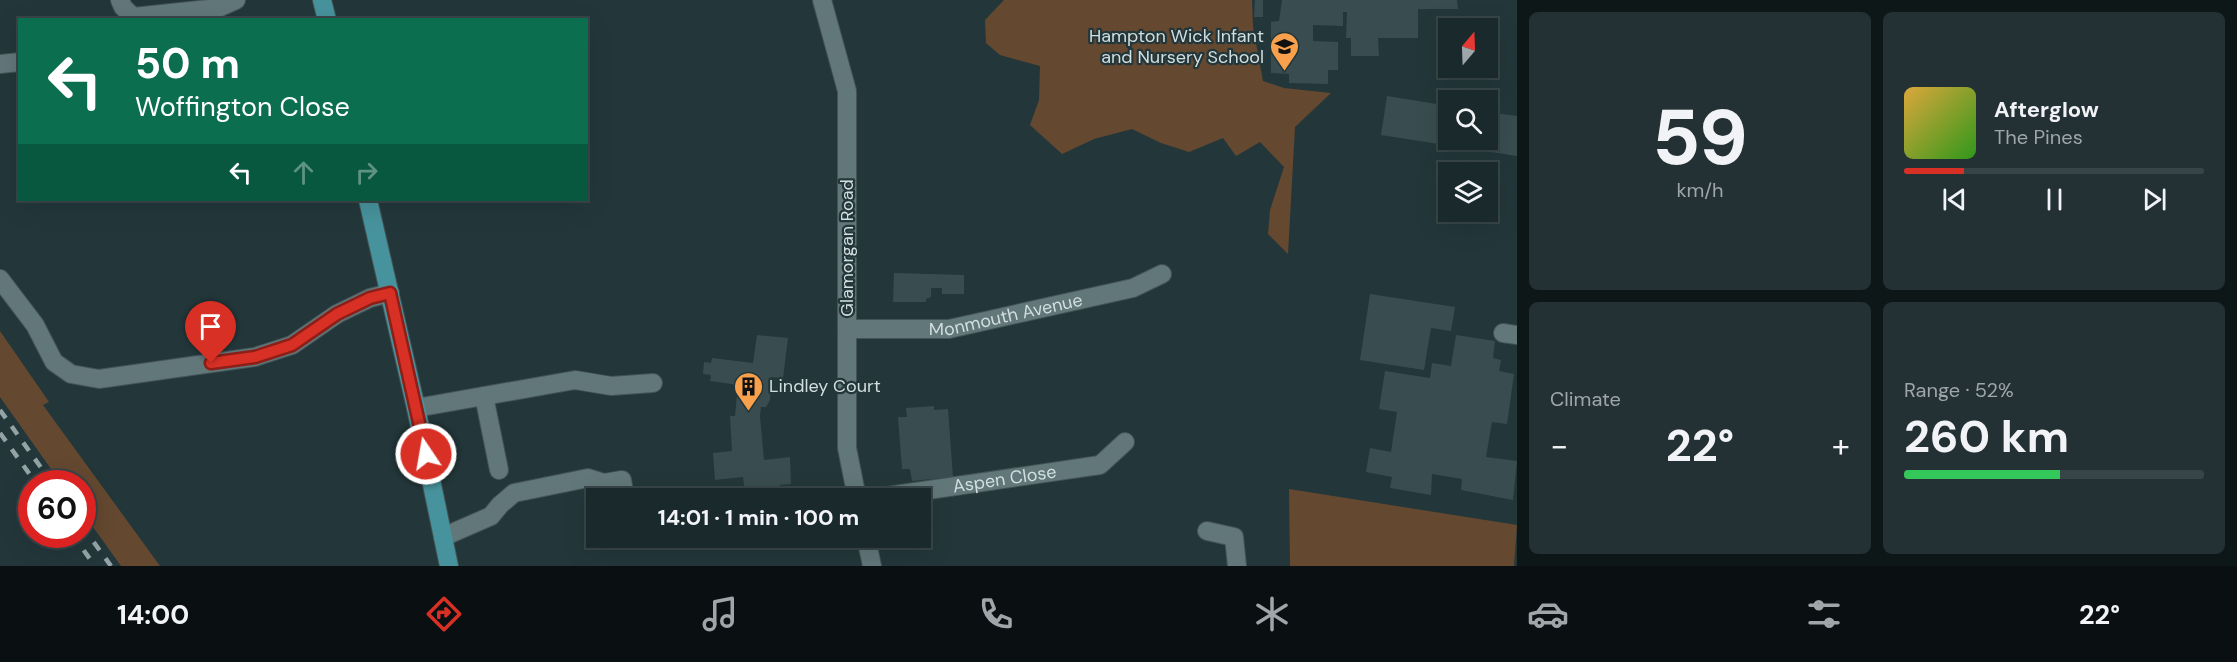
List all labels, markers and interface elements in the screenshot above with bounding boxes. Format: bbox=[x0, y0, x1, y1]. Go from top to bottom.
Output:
north arrow bbox=[1438, 18, 1498, 78]
map controls bbox=[1438, 18, 1498, 222]
place label: Hampton Wick Infant and Nursery School bbox=[1089, 24, 1264, 69]
school or university icon: Hampton Wick Infant and Nursery School bbox=[1269, 30, 1301, 72]
text: 50 m bbox=[135, 36, 240, 91]
icon: left bbox=[36, 42, 114, 120]
text: 59 bbox=[1652, 87, 1748, 188]
text: Woffington Close bbox=[135, 89, 350, 124]
button: search bbox=[1438, 90, 1498, 150]
text: Afterglow bbox=[1994, 95, 2099, 124]
text: The Pines bbox=[1994, 124, 2083, 150]
icon: left bbox=[224, 156, 257, 189]
icon: ahead bbox=[287, 156, 320, 189]
icon: right bbox=[350, 156, 383, 189]
button: layers bbox=[1438, 162, 1498, 222]
text: km/h bbox=[1676, 177, 1724, 203]
street label: Glamorgan Road bbox=[835, 179, 859, 317]
icon: previous bbox=[1938, 183, 1971, 216]
icon: pause bbox=[2038, 183, 2071, 216]
icon: next bbox=[2138, 183, 2171, 216]
street label: Monmouth Avenue bbox=[929, 288, 1085, 342]
pin bbox=[185, 301, 236, 363]
icon: arrive bbox=[194, 310, 227, 343]
building icon: Lindley Court bbox=[732, 370, 764, 412]
place label: Lindley Court bbox=[769, 374, 881, 398]
text: Range · 52% bbox=[1904, 377, 2014, 403]
text: Climate bbox=[1550, 386, 1621, 412]
text: 260 km bbox=[1904, 407, 2069, 466]
text: 22° bbox=[1666, 416, 1734, 475]
position arrow bbox=[394, 422, 458, 486]
text: − bbox=[1550, 424, 1568, 467]
text: + bbox=[1832, 424, 1850, 467]
street label: Aspen Close bbox=[951, 460, 1058, 498]
speed limit sign: 60 bbox=[18, 470, 96, 548]
text: 14:01 · 1 min · 100 m bbox=[658, 503, 859, 532]
icon: directions bbox=[423, 593, 465, 635]
icon: music bbox=[699, 593, 741, 635]
icon: phone bbox=[975, 593, 1017, 635]
icon: climate bbox=[1251, 593, 1293, 635]
icon: car bbox=[1527, 593, 1569, 635]
icon: filters bbox=[1803, 593, 1845, 635]
text: 14:00 bbox=[117, 597, 189, 632]
text: 22° bbox=[2079, 597, 2120, 632]

